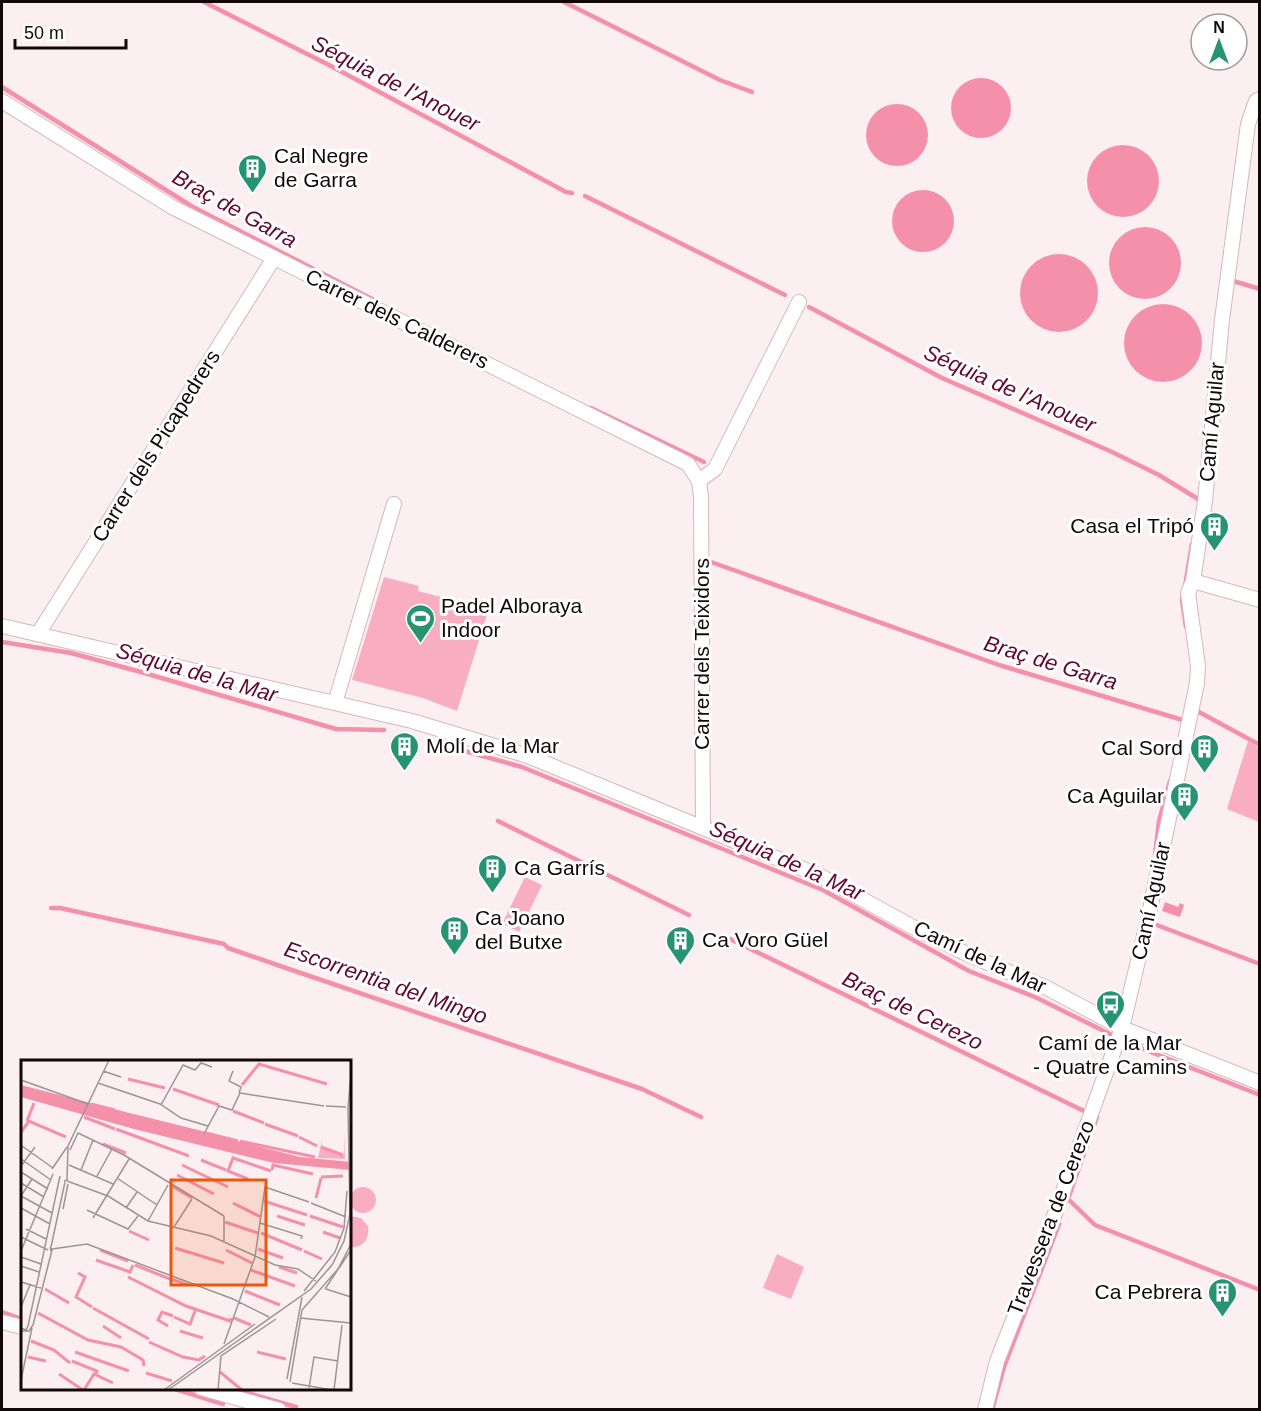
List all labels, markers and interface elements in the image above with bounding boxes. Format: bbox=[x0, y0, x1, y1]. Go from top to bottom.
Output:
scale bar bbox=[15, 12, 126, 50]
north arrow bbox=[1189, 12, 1249, 72]
text: N bbox=[1213, 19, 1225, 36]
text: 50 m bbox=[24, 23, 64, 43]
water label: Séquia de l'Anouer bbox=[308, 30, 485, 137]
place label: Cal Negre de Garra bbox=[274, 144, 369, 191]
building icon: Cal Negre de Garra bbox=[237, 152, 269, 194]
water label: Braç de Garra bbox=[168, 164, 301, 253]
street label: Carrer dels Calderers bbox=[302, 264, 492, 373]
water label: Séquia de l'Anouer bbox=[920, 339, 1101, 438]
street label: Carrer dels Picapedrers bbox=[87, 346, 224, 546]
street label: Camí Aguilar bbox=[1195, 361, 1228, 483]
building icon: Casa el Tripó bbox=[1199, 510, 1231, 552]
place label: Casa el Tripó bbox=[1070, 514, 1194, 537]
street label: Carrer dels Teixidors bbox=[690, 558, 713, 750]
place label: Padel Alboraya Indoor bbox=[441, 594, 583, 641]
sports icon: Padel Alboraya Indoor bbox=[404, 602, 436, 644]
water label: Braç de Garra bbox=[981, 630, 1121, 695]
water label: Séquia de la Mar bbox=[113, 638, 282, 708]
building icon: Molí de la Mar bbox=[389, 730, 421, 772]
building icon: Cal Sord bbox=[1188, 732, 1220, 774]
place label: Molí de la Mar bbox=[426, 734, 559, 757]
place label: Cal Sord bbox=[1101, 736, 1183, 759]
building icon: Ca Aguilar bbox=[1169, 780, 1201, 822]
place label: Ca Aguilar bbox=[1067, 784, 1164, 807]
water label: Séquia de la Mar bbox=[706, 815, 869, 906]
street label: Camí Aguilar bbox=[1127, 840, 1174, 962]
building icon: Ca Garrís bbox=[477, 852, 509, 894]
place label: Ca Garrís bbox=[514, 856, 605, 879]
place label: Ca Joano del Butxe bbox=[475, 906, 565, 953]
building icon: Ca Joano del Butxe bbox=[438, 914, 470, 956]
street label: Camí de la Mar bbox=[910, 916, 1050, 997]
building icon: Ca Voro Güel bbox=[665, 924, 697, 966]
place label: Ca Voro Güel bbox=[702, 928, 828, 951]
water label: Escorrentia del Mingo bbox=[281, 936, 491, 1029]
water label: Braç de Cerezo bbox=[839, 966, 987, 1055]
bus stop icon: Camí de la Mar - Quatre Camins bbox=[1094, 988, 1126, 1030]
place label: Camí de la Mar - Quatre Camins bbox=[1033, 1031, 1187, 1078]
inset map bbox=[21, 1060, 351, 1390]
street label: Travessera de Cerezo bbox=[1003, 1117, 1098, 1319]
building icon: Ca Pebrera bbox=[1207, 1276, 1239, 1318]
place label: Ca Pebrera bbox=[1095, 1280, 1202, 1303]

